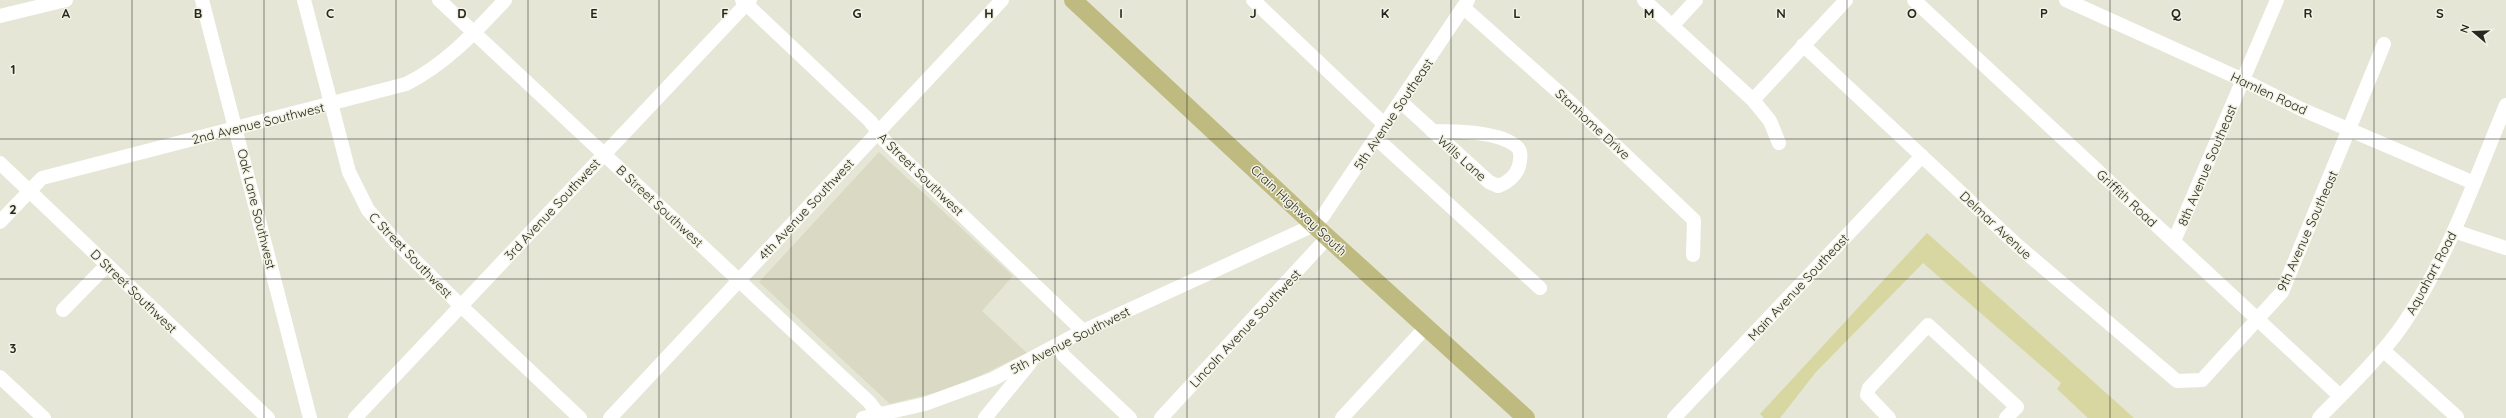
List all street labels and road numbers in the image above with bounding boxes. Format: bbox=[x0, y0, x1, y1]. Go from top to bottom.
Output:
street label: 5th Avenue Southeast bbox=[1350, 55, 1436, 173]
street label: Hamlen Road bbox=[2228, 68, 2310, 118]
street label: Stanhome Drive bbox=[1552, 85, 1634, 163]
street label: 2nd Avenue Southwest bbox=[190, 99, 326, 147]
street label: 8th Avenue Southeast bbox=[2174, 102, 2240, 228]
street label: A Street Southwest bbox=[875, 129, 967, 219]
street label: Wills Lane bbox=[1434, 132, 1490, 184]
street label: Oak Lane Southwest bbox=[234, 147, 280, 271]
street label: 3rd Avenue Southwest bbox=[501, 155, 603, 263]
street label: 4th Avenue Southwest bbox=[755, 155, 857, 263]
street label: Crain Highway South bbox=[1248, 161, 1350, 259]
street label: B Street Southwest bbox=[613, 162, 707, 250]
street label: Griffith Road bbox=[2094, 166, 2160, 230]
street label: 9th Avenue Southeast bbox=[2273, 168, 2341, 294]
street label: Delmar Avenue bbox=[1957, 188, 2035, 262]
street label: C Street Southwest bbox=[366, 209, 456, 301]
street label: Aquahart Road bbox=[2402, 229, 2460, 317]
street label: Main Avenue Southeast bbox=[1744, 230, 1852, 344]
street label: D Street Southwest bbox=[87, 246, 181, 336]
street label: Lincoln Avenue Southwest bbox=[1186, 266, 1304, 390]
street label: 5th Avenue Southwest bbox=[1007, 303, 1133, 377]

